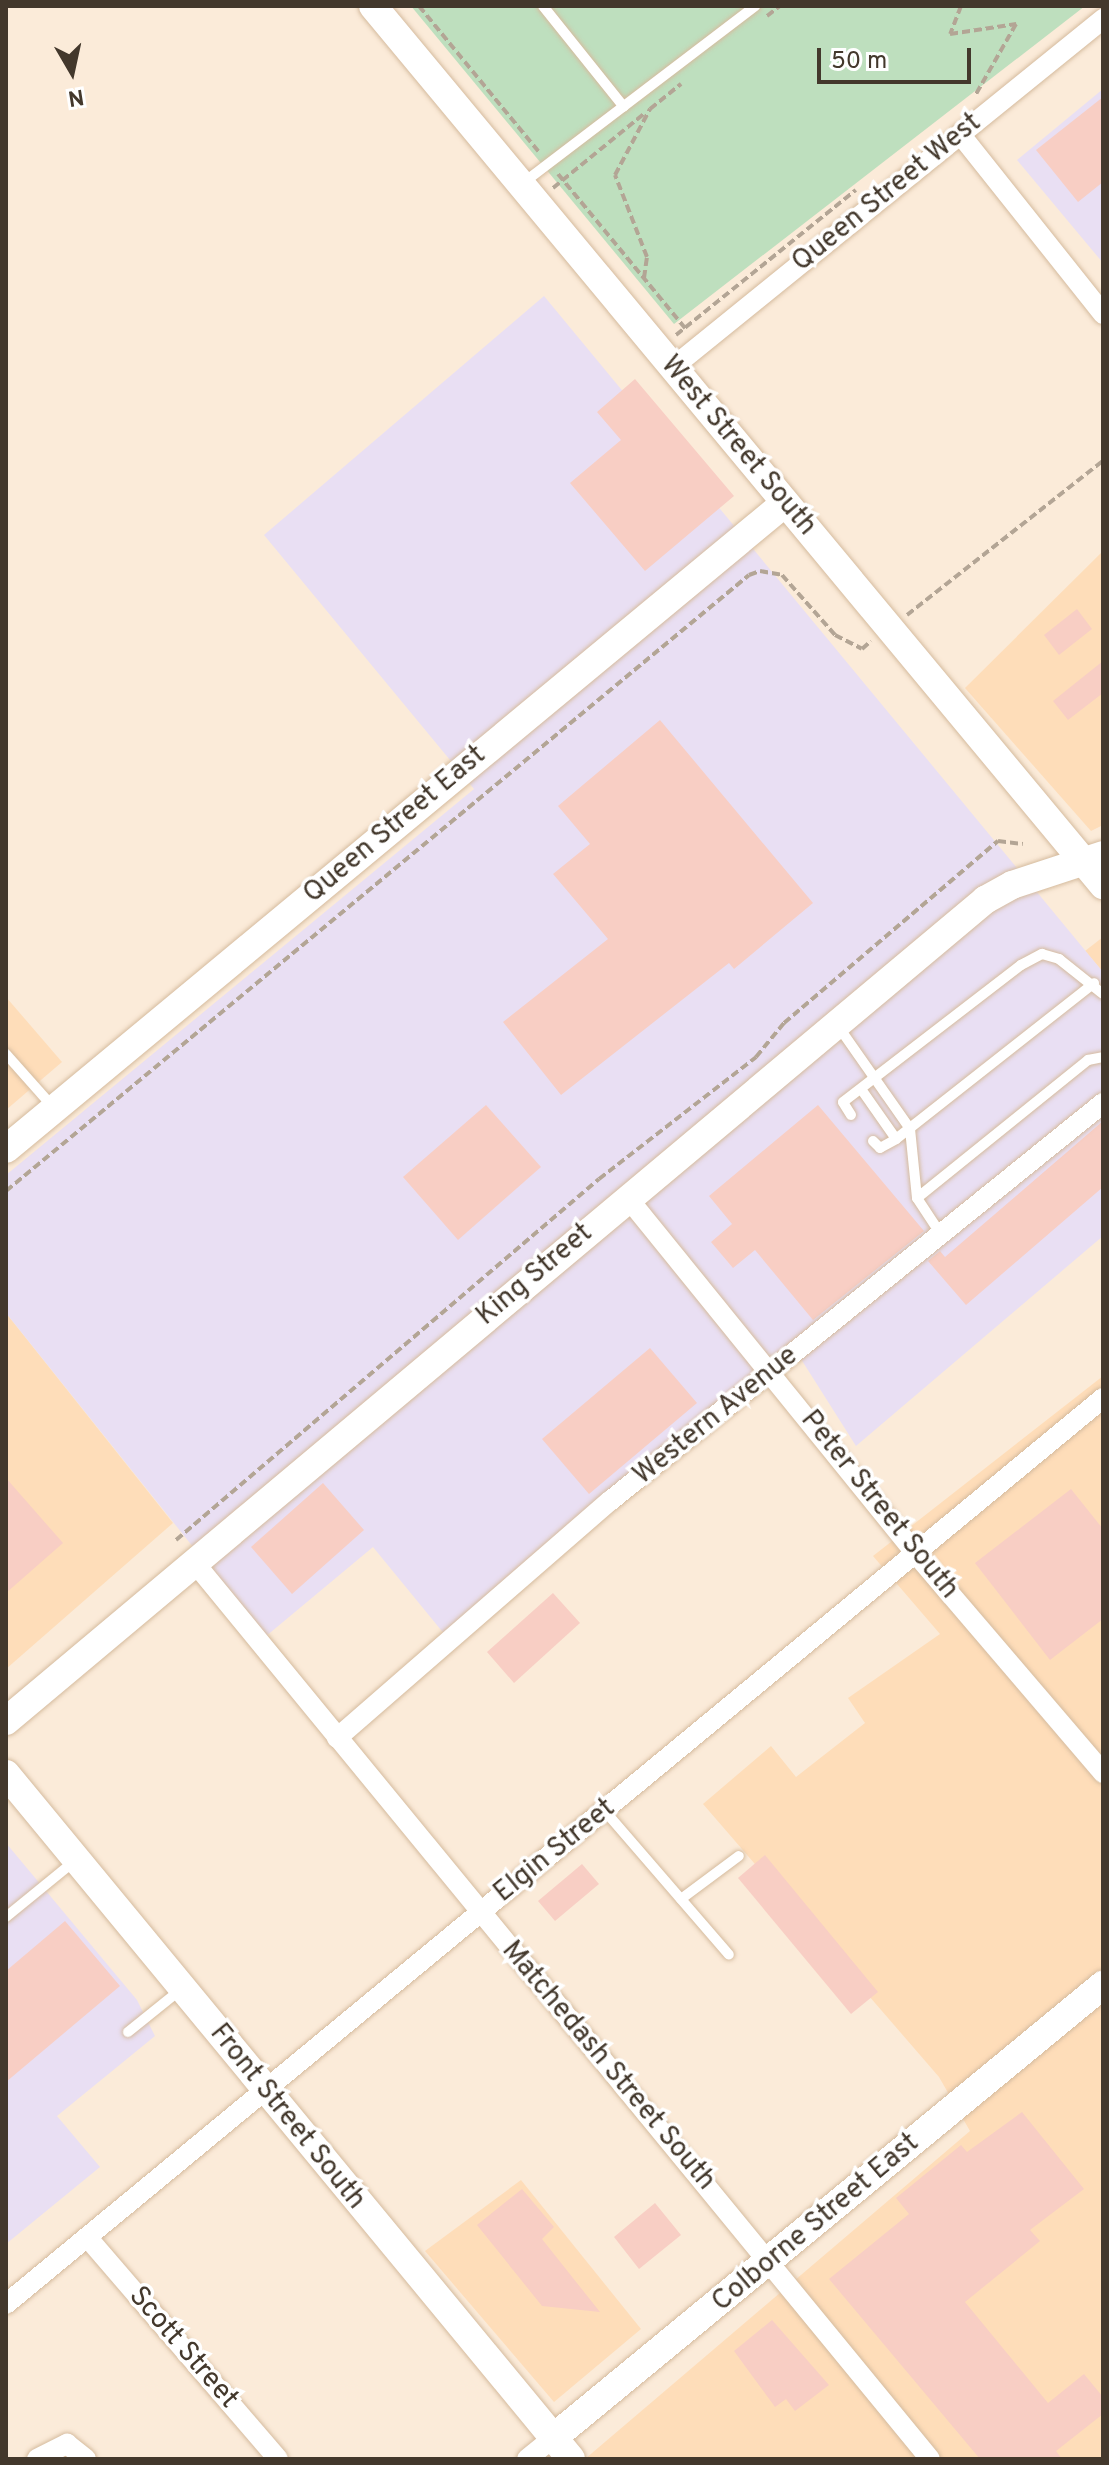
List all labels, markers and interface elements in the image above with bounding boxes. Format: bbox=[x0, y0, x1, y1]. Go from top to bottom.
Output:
north arrow bbox=[32, 32, 112, 112]
scale bar bbox=[821, 32, 975, 82]
text: 50 m bbox=[831, 47, 887, 77]
text: N bbox=[66, 82, 86, 111]
street label: Queen Street West bbox=[785, 106, 989, 280]
street label: West Street South bbox=[653, 349, 823, 543]
street label: Queen Street East bbox=[297, 739, 493, 911]
street label: King Street bbox=[470, 1217, 600, 1333]
street label: Western Avenue bbox=[627, 1339, 805, 1493]
street label: Peter Street South bbox=[793, 1404, 965, 1606]
street label: Elgin Street bbox=[488, 1792, 622, 1910]
street label: Matchedash Street South bbox=[494, 1935, 722, 2197]
street label: Front Street South bbox=[202, 2017, 372, 2217]
street label: Colborne Street East bbox=[706, 2127, 926, 2319]
street label: Scott Street bbox=[121, 2280, 245, 2416]

